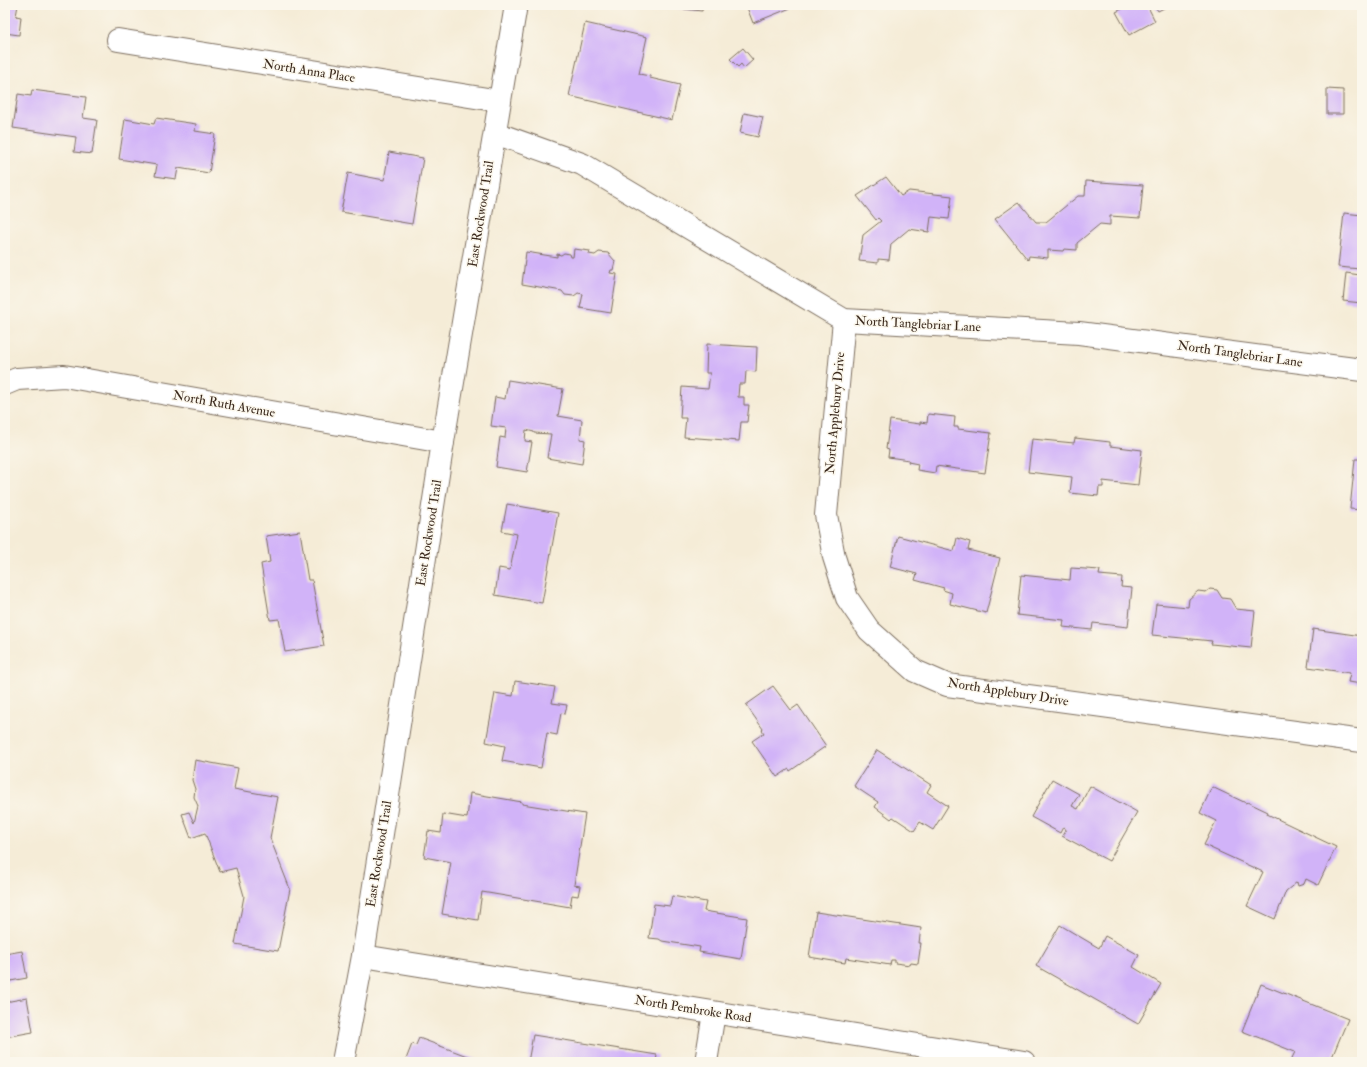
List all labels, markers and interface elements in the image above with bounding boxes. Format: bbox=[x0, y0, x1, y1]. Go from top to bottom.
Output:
street label: North Anna Place bbox=[262, 56, 357, 86]
street label: East Rockwood Trail bbox=[465, 159, 497, 268]
street label: North Tanglebriar Lane bbox=[855, 313, 982, 335]
street label: North Tanglebriar Lane bbox=[1176, 337, 1304, 371]
street label: North Applebury Drive bbox=[822, 351, 849, 475]
street label: North Ruth Avenue bbox=[172, 387, 277, 421]
street label: East Rockwood Trail bbox=[413, 478, 445, 587]
street label: North Applebury Drive bbox=[946, 675, 1070, 711]
street label: East Rockwood Trail bbox=[363, 799, 395, 908]
street label: North Pembroke Road bbox=[634, 992, 753, 1026]

